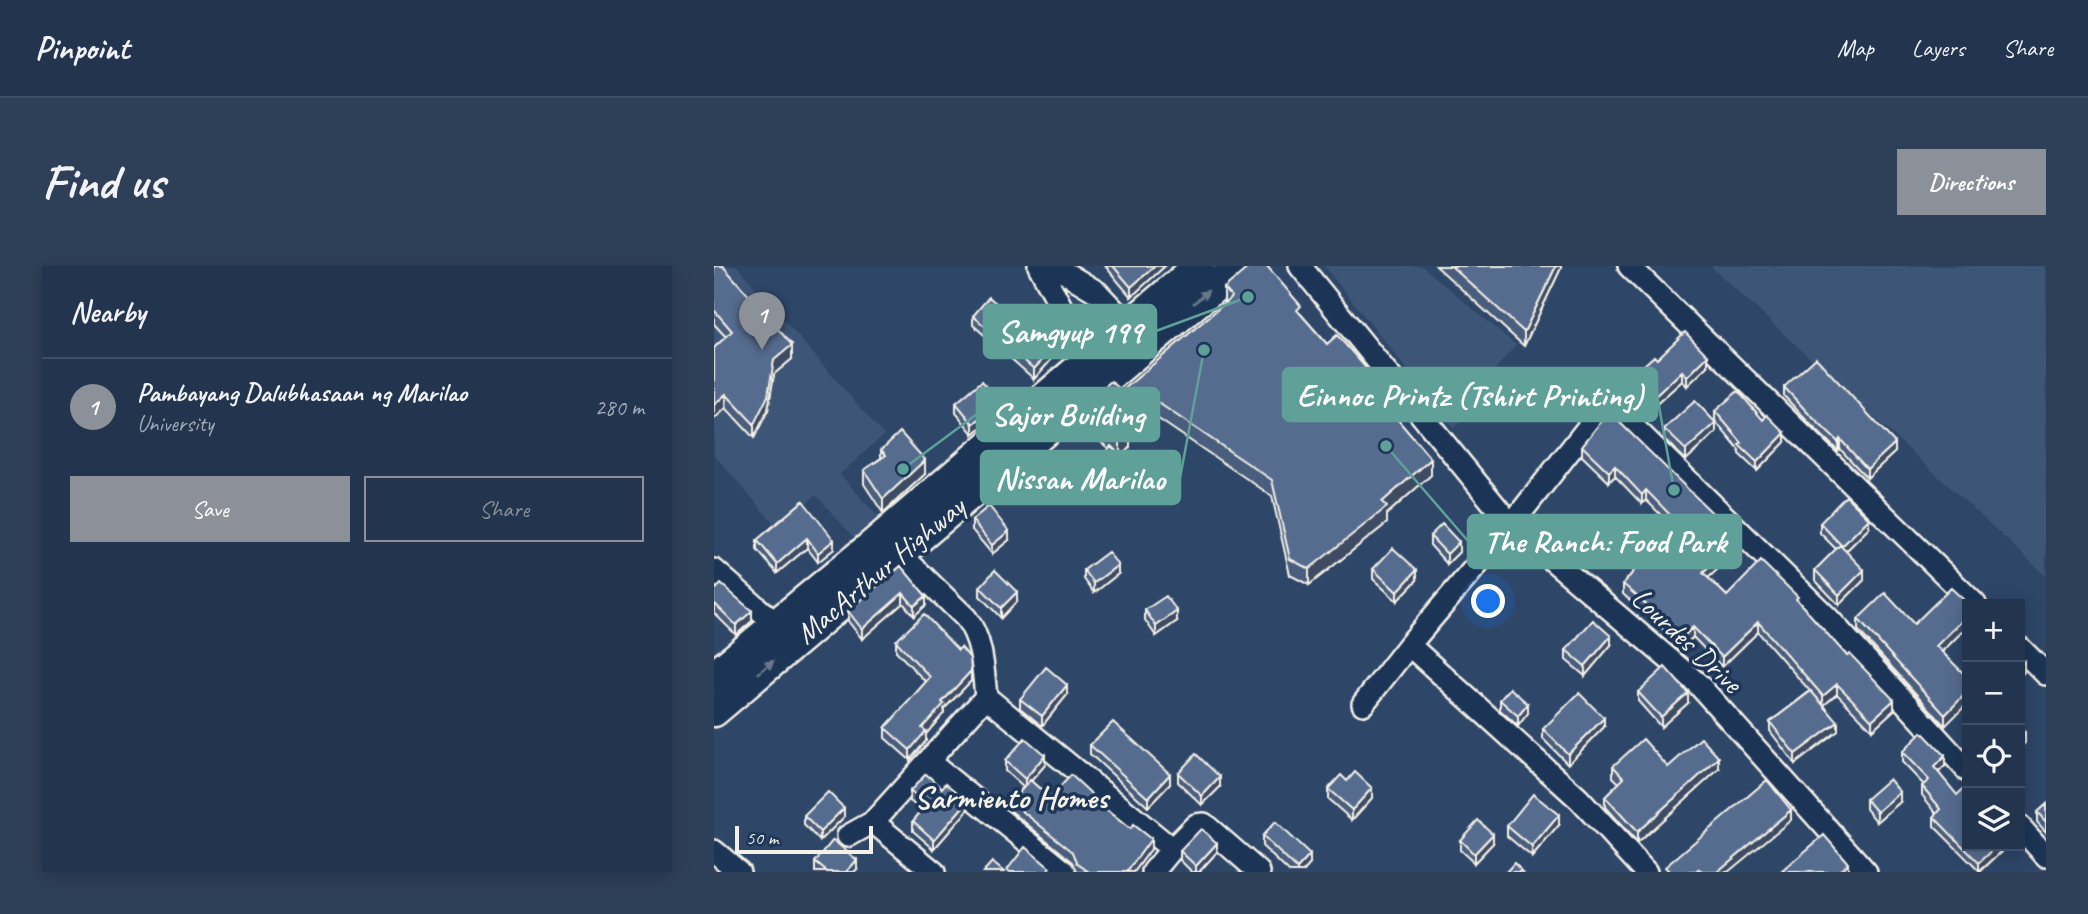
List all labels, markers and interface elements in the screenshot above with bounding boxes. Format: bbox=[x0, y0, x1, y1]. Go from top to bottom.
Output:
text: Pinpoint bbox=[35, 27, 129, 69]
text: Map bbox=[1837, 33, 1874, 63]
text: Layers bbox=[1912, 33, 1965, 63]
text: Share bbox=[2003, 33, 2053, 63]
button: Directions bbox=[1897, 149, 2046, 215]
text: Find us bbox=[42, 151, 164, 213]
one-way arrow bbox=[1192, 290, 1209, 305]
pin: 1 bbox=[739, 292, 785, 350]
text: Nearby bbox=[70, 293, 146, 331]
callout: Samgyup 199 bbox=[984, 305, 1156, 358]
text: Samgyup 199 bbox=[998, 311, 1146, 352]
callout: Einnoc Printz (Tshirt Printing) bbox=[1283, 368, 1657, 421]
text: Einnoc Printz (Tshirt Printing) bbox=[1297, 375, 1646, 416]
text: Pambayang Dalubhasaan ng Marilao bbox=[137, 376, 467, 409]
callout: Sajor Building bbox=[977, 388, 1159, 441]
text: 1 bbox=[88, 393, 98, 422]
text: 280 m bbox=[595, 393, 644, 422]
text: Sajor Building bbox=[991, 394, 1147, 435]
text: University bbox=[137, 409, 214, 438]
callout: Nissan Marilao bbox=[981, 451, 1180, 504]
text: Nissan Marilao bbox=[995, 458, 1167, 499]
button: Save bbox=[70, 476, 350, 542]
button: Share bbox=[364, 476, 644, 542]
street label: MacArthur Highway bbox=[787, 486, 975, 652]
callout: The Ranch: Food Park bbox=[1468, 515, 1741, 568]
text: The Ranch: Food Park bbox=[1484, 521, 1729, 562]
street label: Lourdes Drive bbox=[1624, 579, 1752, 703]
your location bbox=[1471, 584, 1505, 618]
map controls bbox=[1962, 599, 2025, 851]
button: + bbox=[1962, 599, 2025, 662]
one-way arrow bbox=[757, 659, 775, 675]
button: − bbox=[1962, 662, 2025, 725]
button: locate bbox=[1962, 725, 2025, 788]
district label: Sarmiento Homes bbox=[914, 777, 1111, 818]
button: layers bbox=[1962, 788, 2025, 851]
scale bar bbox=[735, 823, 873, 855]
text: 50 m bbox=[746, 826, 778, 850]

